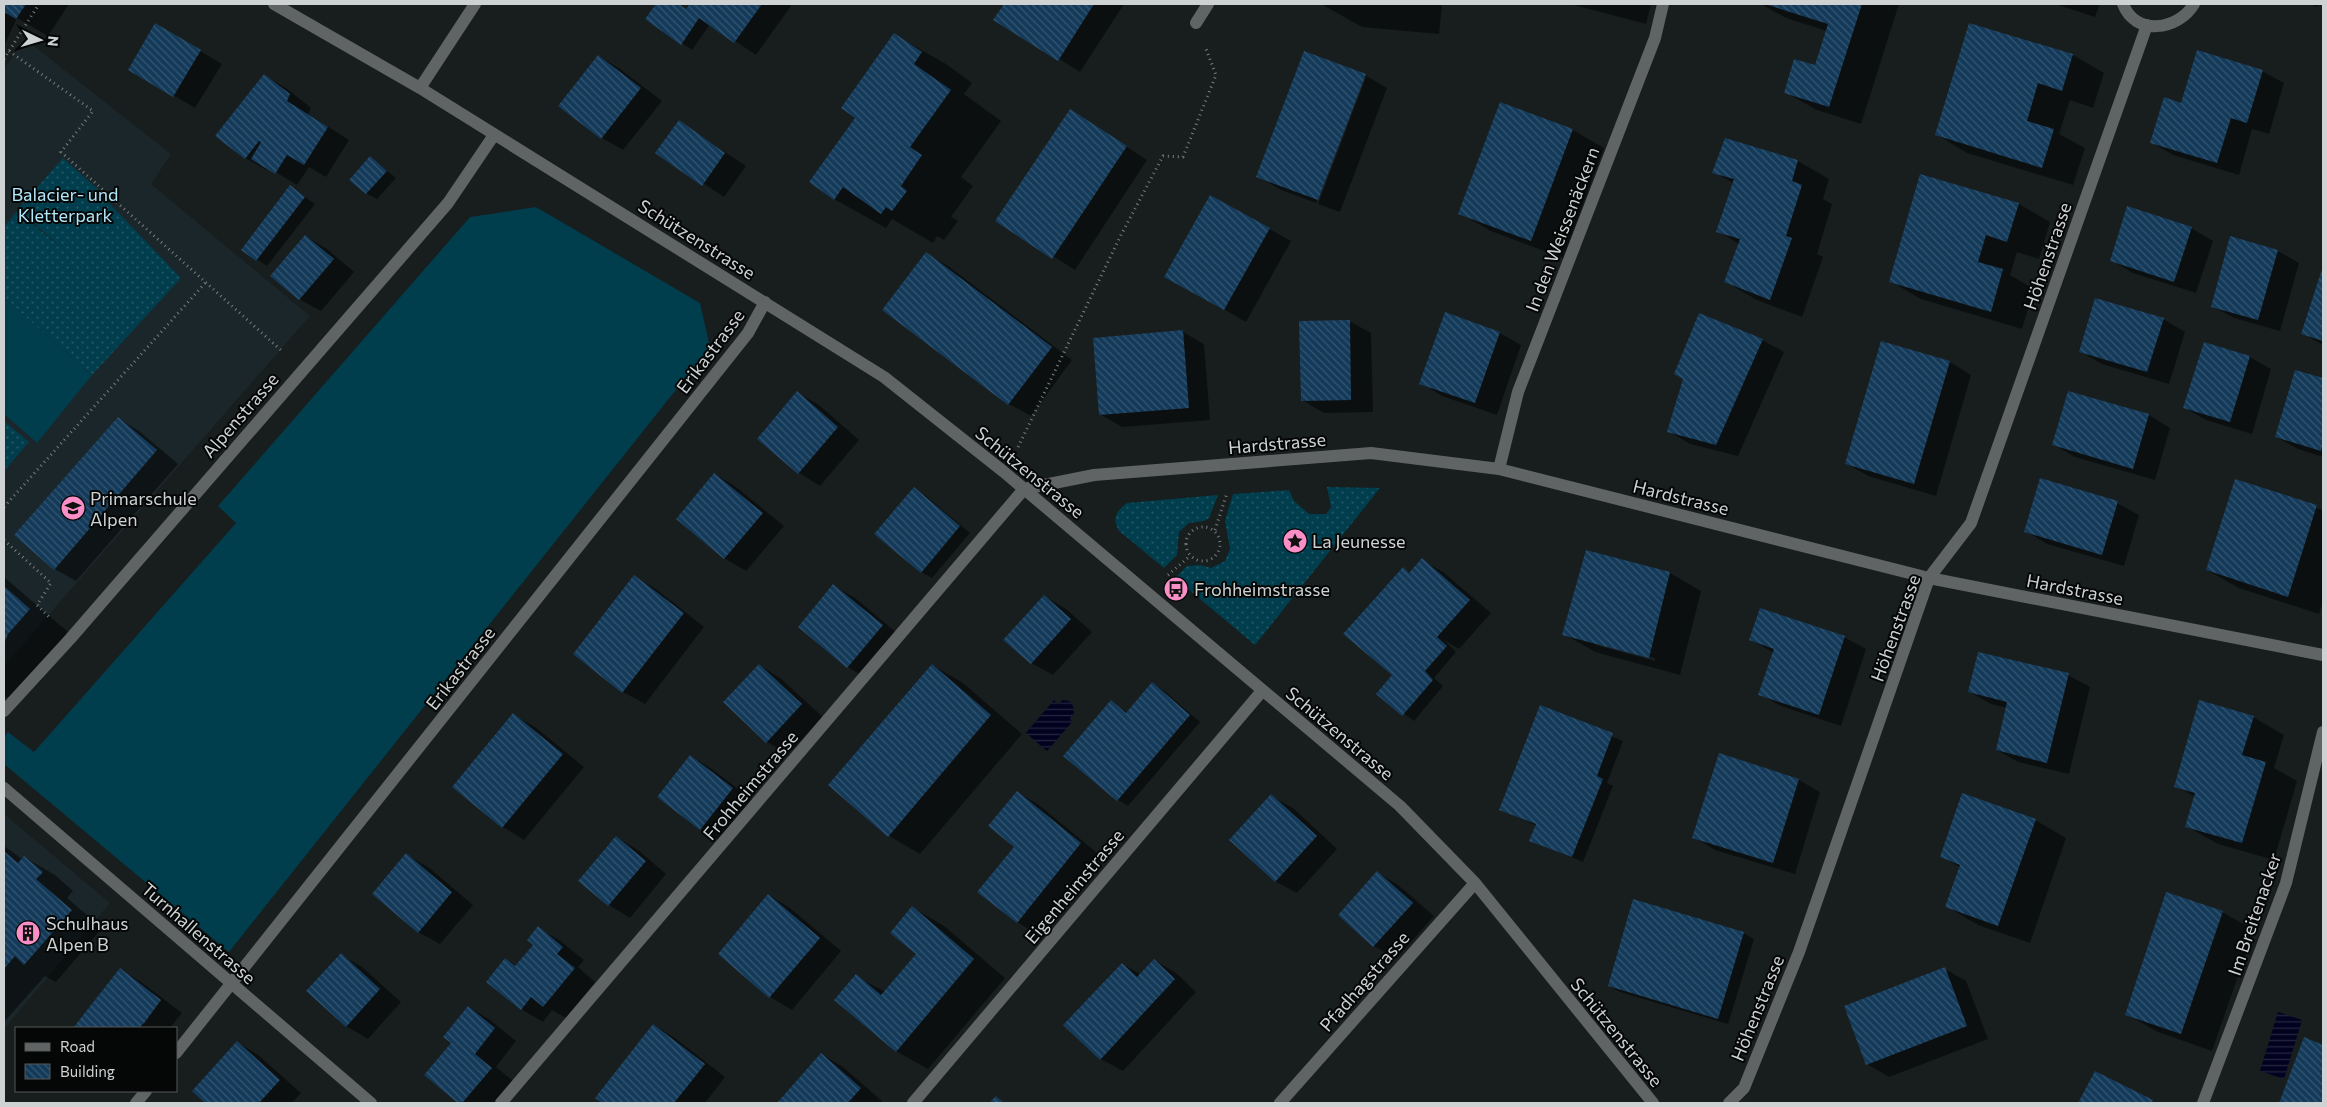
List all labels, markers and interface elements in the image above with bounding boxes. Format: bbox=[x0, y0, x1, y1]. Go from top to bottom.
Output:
north arrow bbox=[15, 15, 65, 65]
text: N bbox=[45, 35, 62, 47]
street label: In den Weissenäckern bbox=[1520, 144, 1604, 314]
park label: Balacier- und Kletterpark bbox=[11, 183, 119, 226]
street label: Schützenstrasse bbox=[634, 194, 760, 284]
street label: Höhenstrasse bbox=[2018, 199, 2076, 313]
street label: Erikastrasse bbox=[671, 305, 749, 397]
street label: Alpenstrasse bbox=[197, 368, 283, 462]
street label: Schützenstrasse bbox=[971, 421, 1089, 523]
street label: Hardstrasse bbox=[1227, 428, 1327, 458]
street label: Hardstrasse bbox=[1631, 474, 1731, 520]
place label: Primarschule Alpen bbox=[90, 487, 197, 530]
school or university icon: Primarschule Alpen bbox=[60, 495, 86, 521]
place icon: La Jeunesse bbox=[1282, 528, 1308, 554]
place label: La Jeunesse bbox=[1312, 530, 1406, 552]
street label: Hardstrasse bbox=[2025, 569, 2125, 609]
street label: Höhenstrasse bbox=[1865, 572, 1925, 684]
bus stop icon: Frohheimstrasse bbox=[1163, 576, 1189, 602]
place label: Frohheimstrasse bbox=[1194, 578, 1330, 600]
street label: Erikastrasse bbox=[421, 622, 499, 714]
street label: Schützenstrasse bbox=[1282, 682, 1398, 784]
street label: Frohheimstrasse bbox=[698, 726, 802, 844]
street label: Eigenheimstrasse bbox=[1020, 824, 1128, 948]
street label: Im Breitenacker bbox=[2223, 850, 2285, 978]
street label: Turnhallenstrasse bbox=[137, 877, 261, 989]
place label: Schulhaus Alpen B bbox=[46, 912, 128, 955]
building icon: Schulhaus Alpen B bbox=[15, 920, 41, 946]
street label: Pfadhagstrasse bbox=[1315, 926, 1413, 1036]
street label: Höhenstrasse bbox=[1726, 952, 1788, 1064]
street label: Schützenstrasse bbox=[1566, 973, 1668, 1091]
legend bbox=[15, 1027, 178, 1092]
text: Road bbox=[60, 1037, 95, 1055]
text: Building bbox=[60, 1062, 115, 1080]

